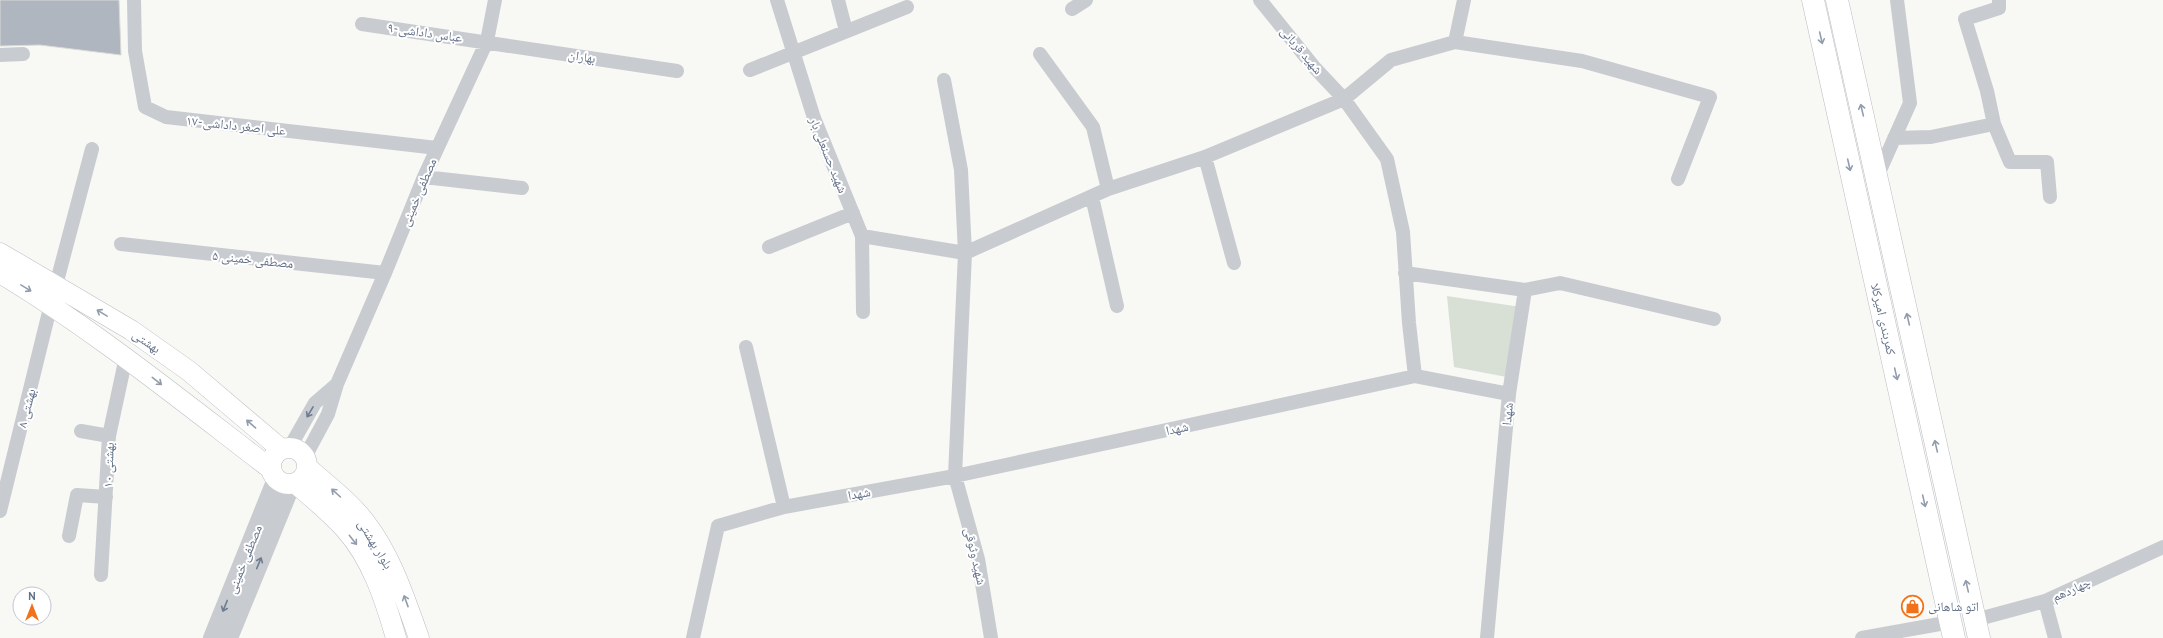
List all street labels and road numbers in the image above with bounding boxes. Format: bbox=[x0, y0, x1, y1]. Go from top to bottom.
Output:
street label: عباس داداشی-۹ bbox=[386, 21, 464, 47]
street label: شهید قربانی bbox=[1276, 24, 1325, 78]
street label: بهاران bbox=[567, 48, 597, 68]
street label: علی اصغر داداشی-۱۷ bbox=[185, 114, 287, 140]
street label: شهید حسنعلی بار bbox=[804, 114, 850, 196]
street label: مصطفی خمینی bbox=[398, 156, 441, 229]
street label: مصطفی خمینی ۵ bbox=[212, 249, 294, 273]
street label: کمربندی امیرکلا bbox=[1866, 282, 1898, 357]
street label: بهشتی bbox=[129, 327, 163, 358]
street label: بهشتی ۸ bbox=[15, 387, 41, 430]
street label: شهدا bbox=[1500, 402, 1518, 426]
street label: شهدا bbox=[1165, 420, 1190, 440]
street label: بهشتی ۱۰ bbox=[101, 442, 119, 488]
street label: شهدا bbox=[847, 485, 872, 505]
street label: بلوار بهشتی bbox=[353, 517, 395, 573]
street label: مصطفی خمینی bbox=[225, 523, 267, 596]
street label: شهید وثوقی bbox=[960, 526, 988, 587]
street label: چهاردهم bbox=[2050, 575, 2094, 606]

